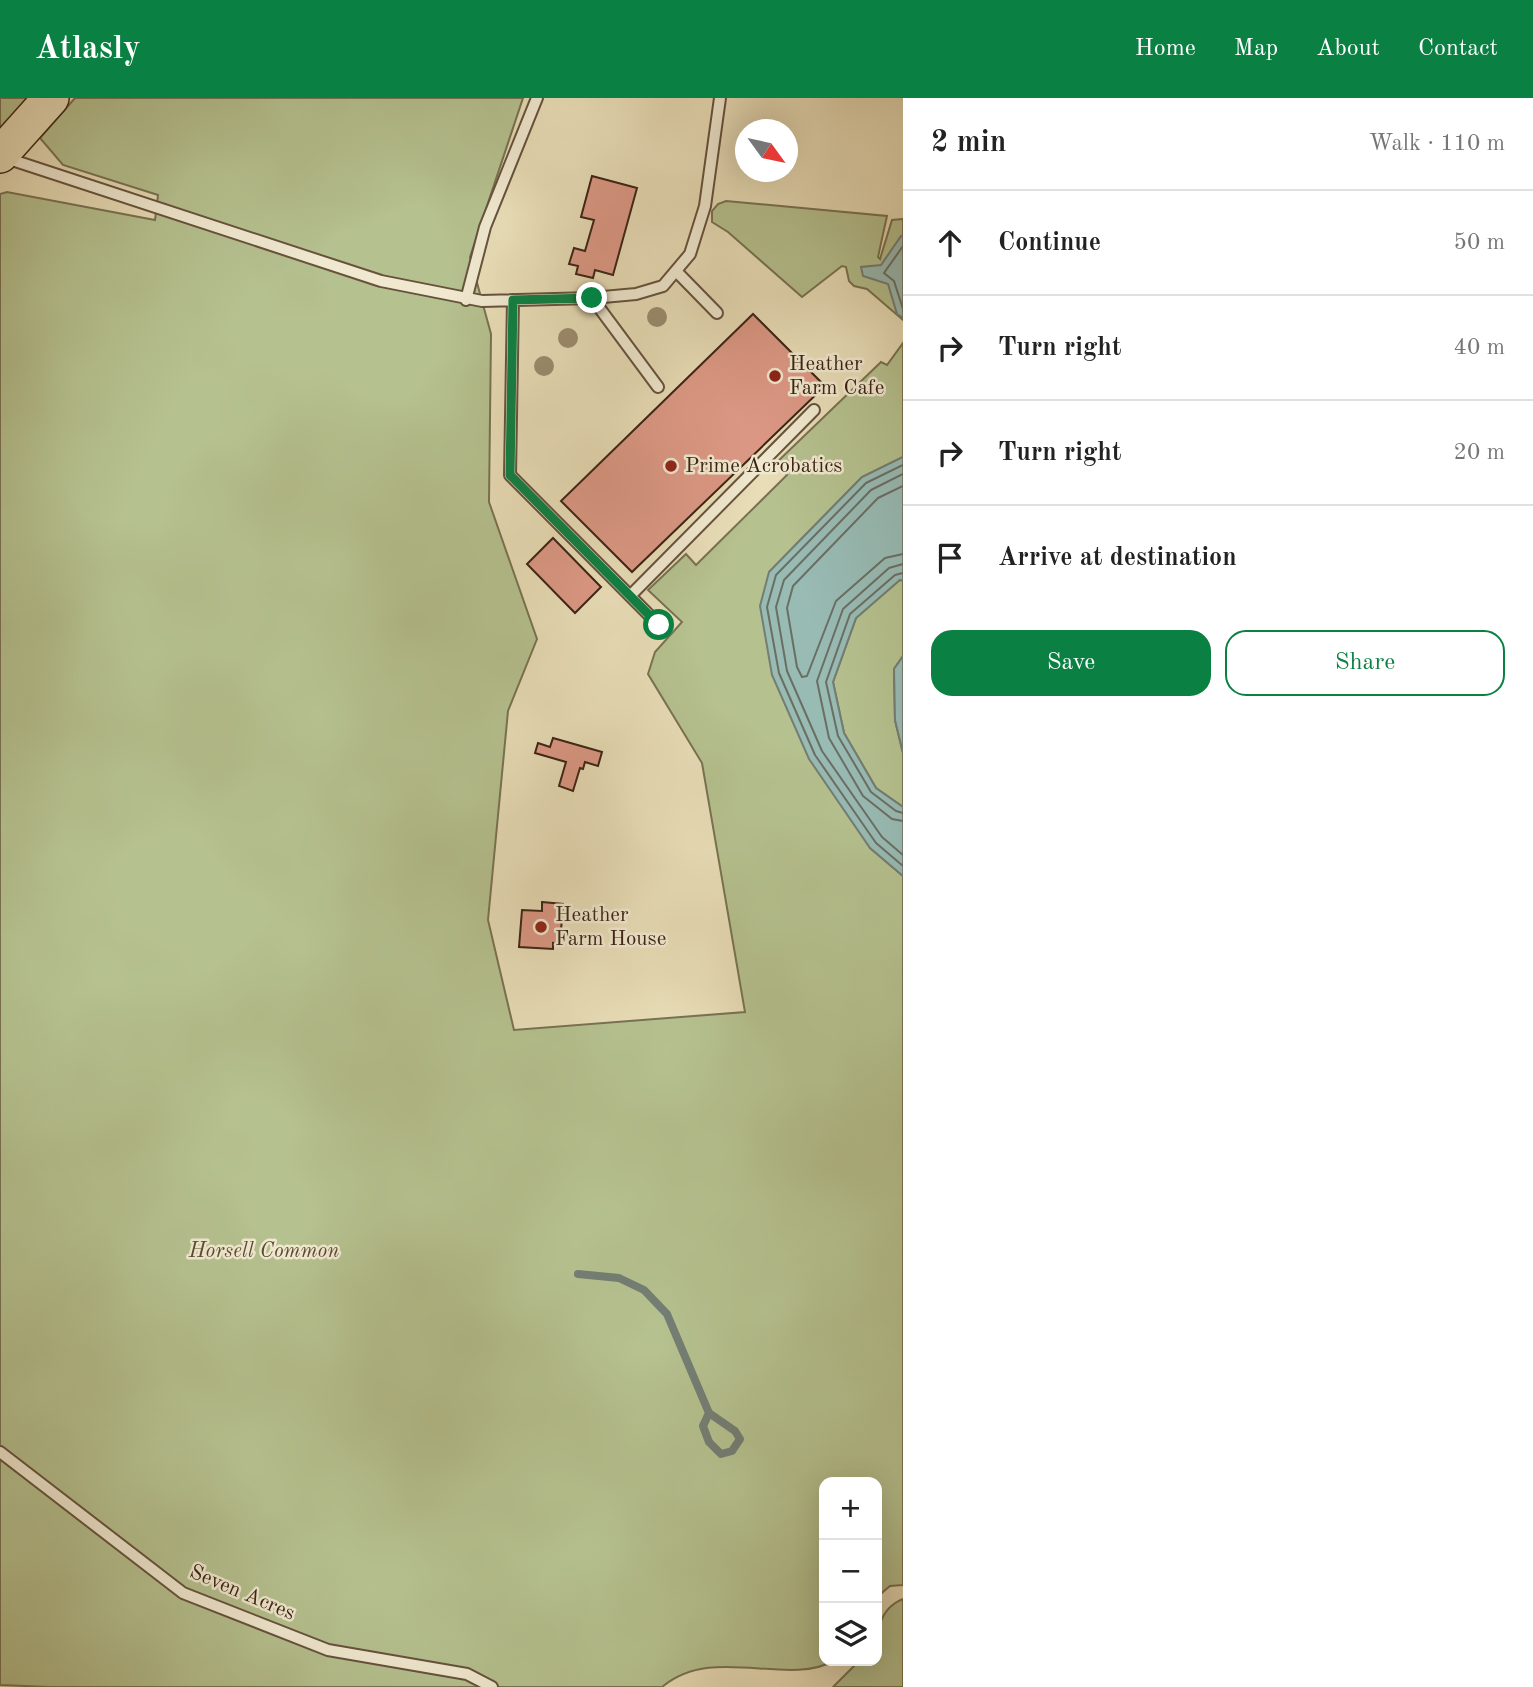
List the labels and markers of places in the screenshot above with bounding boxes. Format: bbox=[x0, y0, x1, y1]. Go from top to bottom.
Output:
place label: Heather Farm Cafe bbox=[789, 354, 884, 399]
marker: Heather Farm Cafe bbox=[767, 368, 783, 384]
place label: Prime Acrobatics bbox=[685, 456, 842, 477]
marker: Prime Acrobatics bbox=[663, 458, 679, 474]
place label: Heather Farm House bbox=[555, 905, 666, 950]
marker: Heather Farm House bbox=[533, 919, 549, 935]

